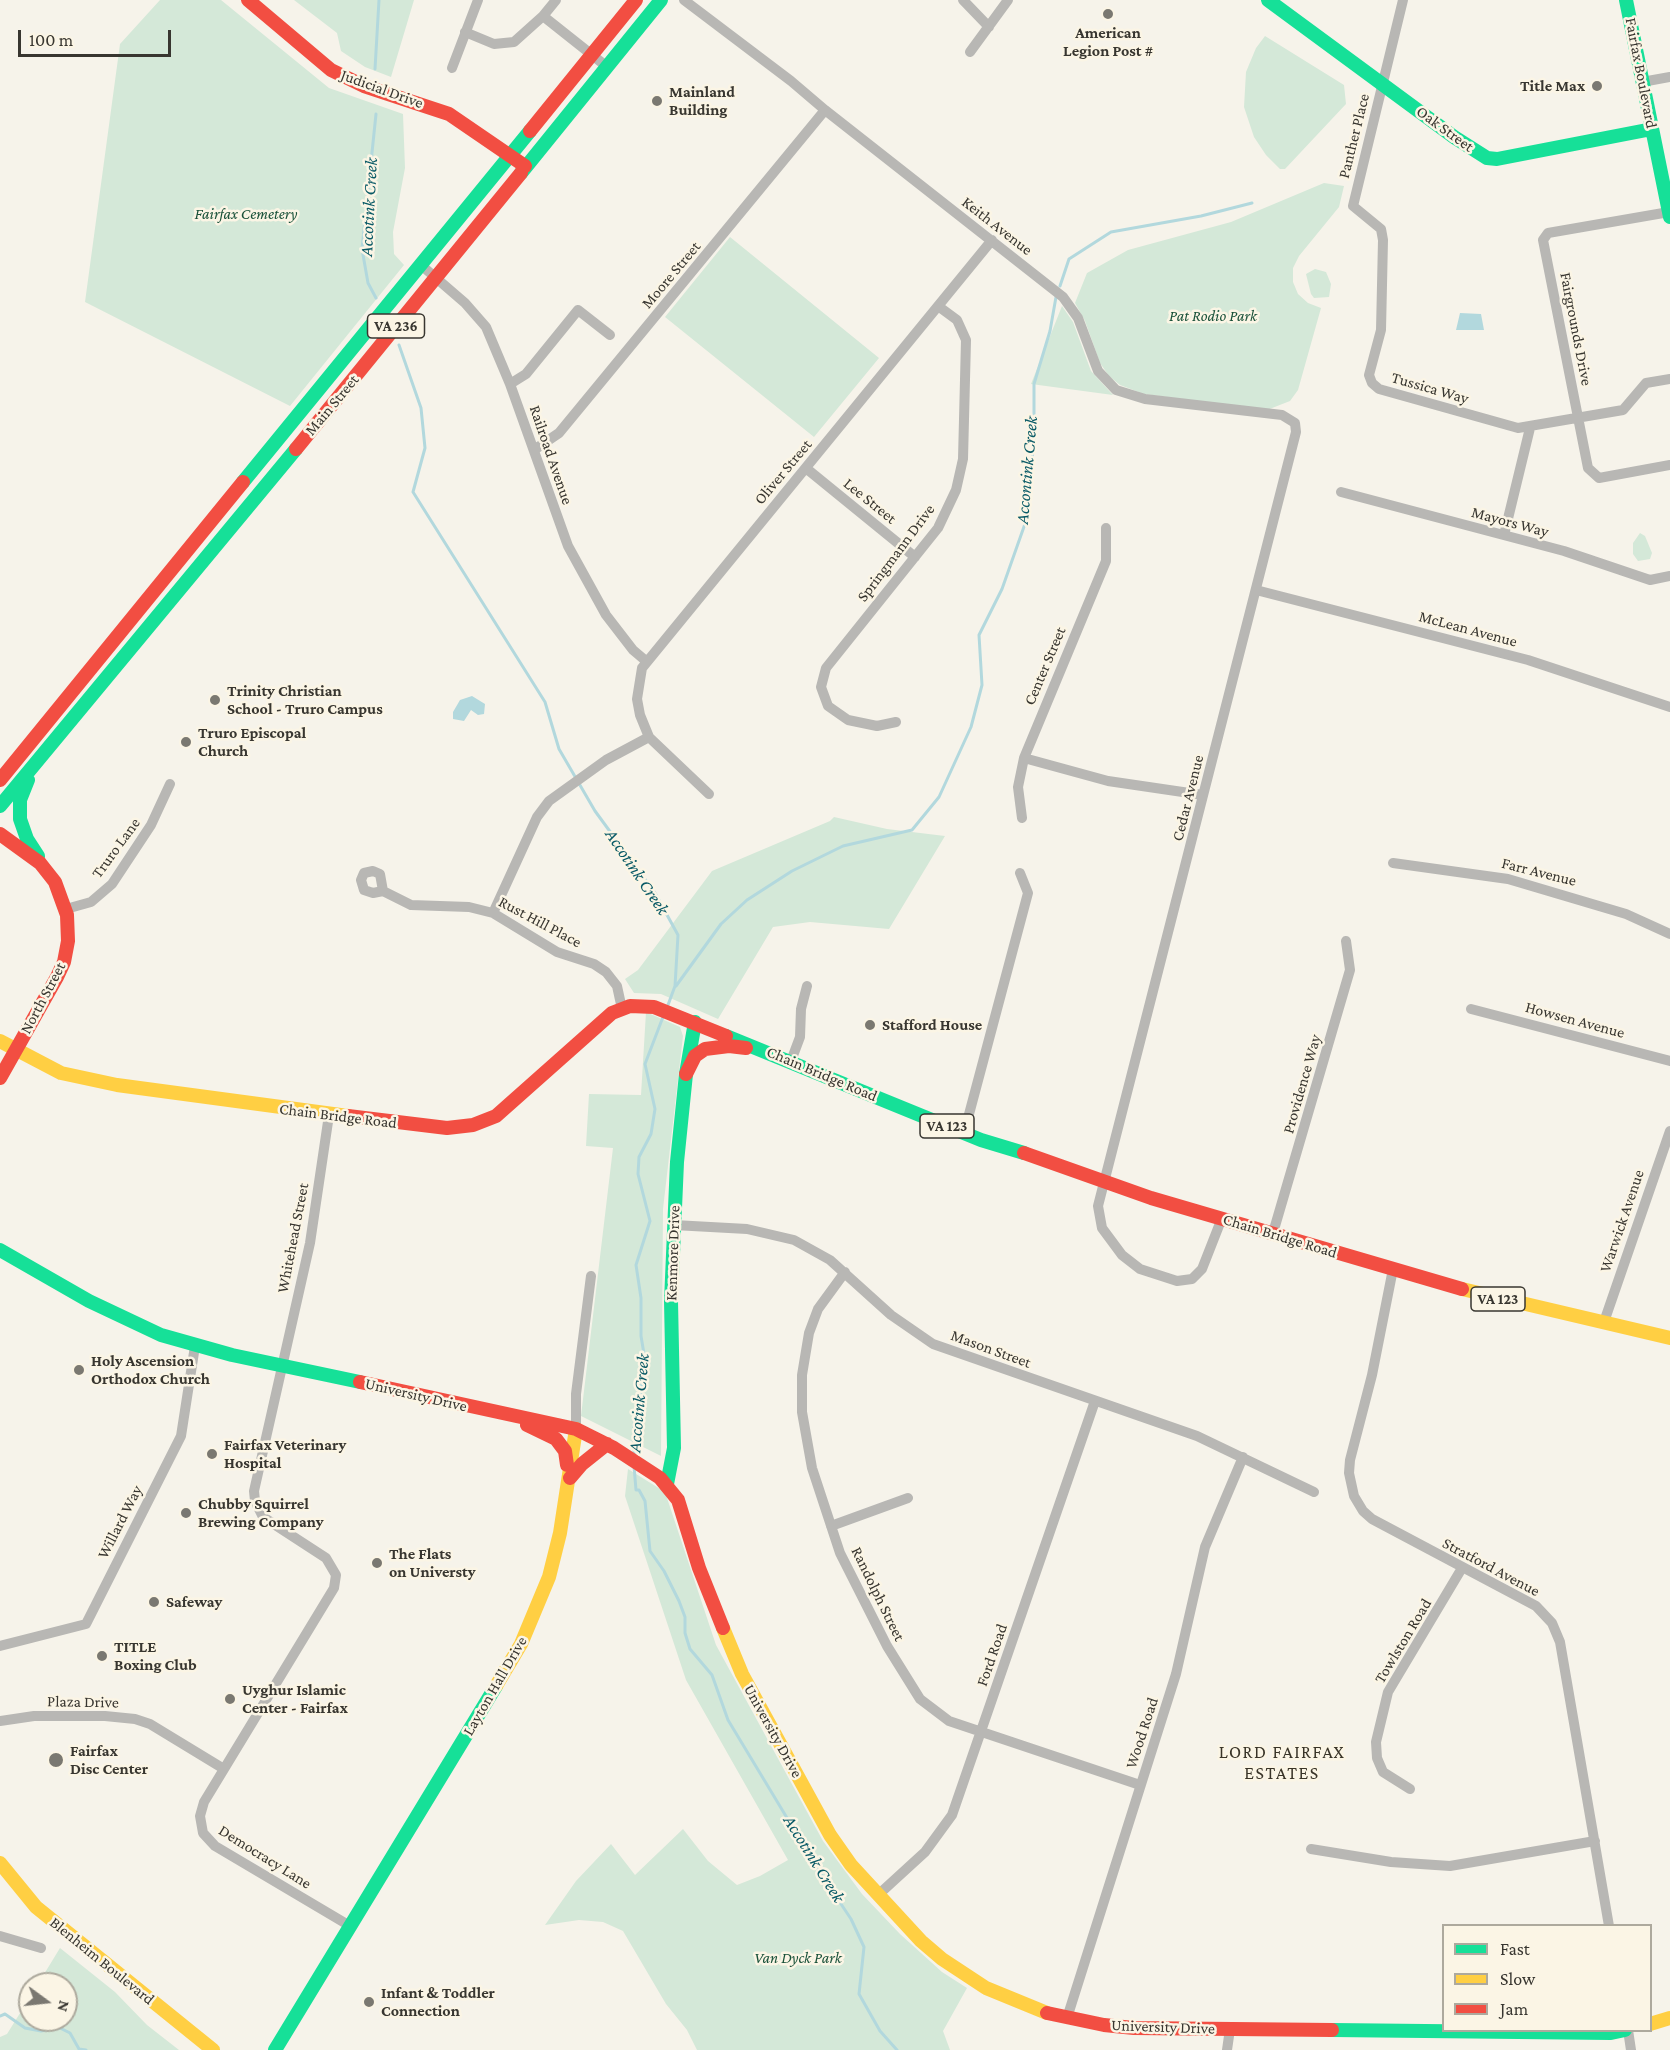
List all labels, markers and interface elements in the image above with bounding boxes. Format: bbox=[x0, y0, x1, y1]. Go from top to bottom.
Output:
marker: American Legion Post # bbox=[1101, 7, 1115, 21]
street label: Fairfax Boulevard bbox=[1621, 16, 1661, 130]
scale bar bbox=[21, 18, 174, 56]
place label: American Legion Post # bbox=[1063, 23, 1153, 61]
text: 100 m bbox=[29, 30, 73, 50]
street label: Judicial Drive bbox=[338, 65, 426, 113]
place label: Title Max bbox=[1520, 76, 1585, 96]
marker: Title Max bbox=[1590, 79, 1604, 93]
place label: Mainland Building bbox=[669, 82, 735, 120]
street label: Panther Place bbox=[1334, 92, 1374, 180]
marker: Mainland Building bbox=[650, 94, 664, 108]
street label: Oak Street bbox=[1413, 102, 1477, 156]
water label: Accotink Creek bbox=[356, 157, 382, 257]
street label: Keith Avenue bbox=[958, 193, 1036, 259]
park label: Fairfax Cemetery bbox=[195, 204, 297, 224]
street label: Moore Street bbox=[637, 237, 705, 313]
street label: Fairgrounds Drive bbox=[1556, 271, 1596, 387]
park label: Pat Rodio Park bbox=[1169, 306, 1257, 326]
road number: VA 236 bbox=[368, 314, 424, 338]
street label: Tussica Way bbox=[1389, 368, 1471, 408]
street label: Main Street bbox=[301, 371, 363, 439]
street label: Railroad Avenue bbox=[525, 403, 577, 507]
water label: Accontink Creek bbox=[1012, 415, 1042, 525]
street label: Oliver Street bbox=[750, 435, 816, 509]
street label: Lee Street bbox=[840, 474, 900, 528]
street label: Springmann Drive bbox=[853, 500, 939, 606]
street label: Mayors Way bbox=[1469, 502, 1551, 542]
street label: McLean Avenue bbox=[1417, 607, 1519, 651]
street label: Center Street bbox=[1020, 624, 1070, 708]
place label: Trinity Christian School - Truro Campus bbox=[227, 681, 383, 719]
marker: Trinity Christian School - Truro Campus bbox=[208, 693, 222, 707]
place label: Truro Episcopal Church bbox=[198, 723, 306, 761]
marker: Truro Episcopal Church bbox=[179, 735, 193, 749]
street label: Cedar Avenue bbox=[1168, 753, 1208, 843]
street label: Truro Lane bbox=[88, 814, 144, 882]
water label: Accotink Creek bbox=[600, 825, 674, 919]
street label: Farr Avenue bbox=[1500, 853, 1578, 891]
street label: Rust Hill Place bbox=[495, 892, 585, 952]
street label: North Street bbox=[16, 959, 70, 1037]
street label: Howsen Avenue bbox=[1523, 998, 1627, 1042]
place label: Stafford House bbox=[882, 1015, 982, 1035]
marker: Stafford House bbox=[863, 1018, 877, 1032]
street label: Providence Way bbox=[1279, 1032, 1325, 1136]
street label: Chain Bridge Road bbox=[764, 1042, 880, 1106]
street label: Chain Bridge Road bbox=[278, 1099, 398, 1133]
road number: VA 123 bbox=[920, 1114, 974, 1138]
street label: Warwick Avenue bbox=[1595, 1167, 1649, 1275]
street label: Whitehead Street bbox=[273, 1181, 313, 1295]
street label: Kenmore Drive bbox=[662, 1205, 684, 1301]
street label: Chain Bridge Road bbox=[1221, 1210, 1339, 1262]
road number: VA 123 bbox=[1471, 1287, 1525, 1311]
street label: Mason Street bbox=[948, 1326, 1034, 1372]
place label: Holy Ascension Orthodox Church bbox=[91, 1351, 210, 1389]
water label: Accotink Creek bbox=[624, 1353, 654, 1453]
marker: Holy Ascension Orthodox Church bbox=[72, 1363, 86, 1377]
street label: University Drive bbox=[363, 1374, 469, 1416]
place label: Fairfax Veterinary Hospital bbox=[224, 1435, 346, 1473]
marker: Fairfax Veterinary Hospital bbox=[205, 1447, 219, 1461]
street label: Willard Way bbox=[93, 1482, 147, 1562]
place label: Chubby Squirrel Brewing Company bbox=[198, 1494, 324, 1532]
marker: Chubby Squirrel Brewing Company bbox=[179, 1506, 193, 1520]
street label: Stratford Avenue bbox=[1439, 1533, 1543, 1601]
place label: The Flats on Universty bbox=[389, 1544, 475, 1582]
street label: Randolph Street bbox=[847, 1544, 909, 1644]
marker: The Flats on Universty bbox=[370, 1556, 384, 1570]
place label: Safeway bbox=[166, 1592, 222, 1612]
marker: Safeway bbox=[147, 1595, 161, 1609]
street label: Towlston Road bbox=[1370, 1595, 1436, 1687]
street label: Ford Road bbox=[972, 1621, 1012, 1689]
street label: Layton Hall Drive bbox=[459, 1633, 531, 1739]
place label: TITLE Boxing Club bbox=[114, 1637, 197, 1675]
marker: TITLE Boxing Club bbox=[95, 1649, 109, 1663]
place label: Uyghur Islamic Center - Fairfax bbox=[242, 1680, 348, 1718]
street label: University Drive bbox=[739, 1681, 807, 1781]
street label: Plaza Drive bbox=[47, 1692, 119, 1712]
marker: Uyghur Islamic Center - Fairfax bbox=[223, 1692, 237, 1706]
street label: Wood Road bbox=[1121, 1695, 1163, 1771]
place label: Fairfax Disc Center bbox=[70, 1741, 148, 1779]
district label: LORD FAIRFAX ESTATES bbox=[1219, 1741, 1345, 1784]
marker: Fairfax Disc Center bbox=[47, 1751, 65, 1769]
water label: Accotink Creek bbox=[779, 1811, 849, 1907]
street label: Democracy Lane bbox=[215, 1821, 315, 1893]
street label: Blenheim Boulevard bbox=[46, 1913, 158, 2009]
legend bbox=[1442, 1924, 1652, 2032]
text: Fast bbox=[1500, 1939, 1530, 1959]
park label: Van Dyck Park bbox=[754, 1948, 842, 1968]
text: Slow bbox=[1500, 1969, 1535, 1989]
north arrow bbox=[18, 1972, 78, 2032]
place label: Infant & Toddler Connection bbox=[381, 1983, 495, 2021]
marker: Infant & Toddler Connection bbox=[362, 1995, 376, 2009]
text: N bbox=[54, 1999, 74, 2014]
text: Jam bbox=[1500, 1999, 1528, 2019]
street label: University Drive bbox=[1111, 2016, 1215, 2038]

